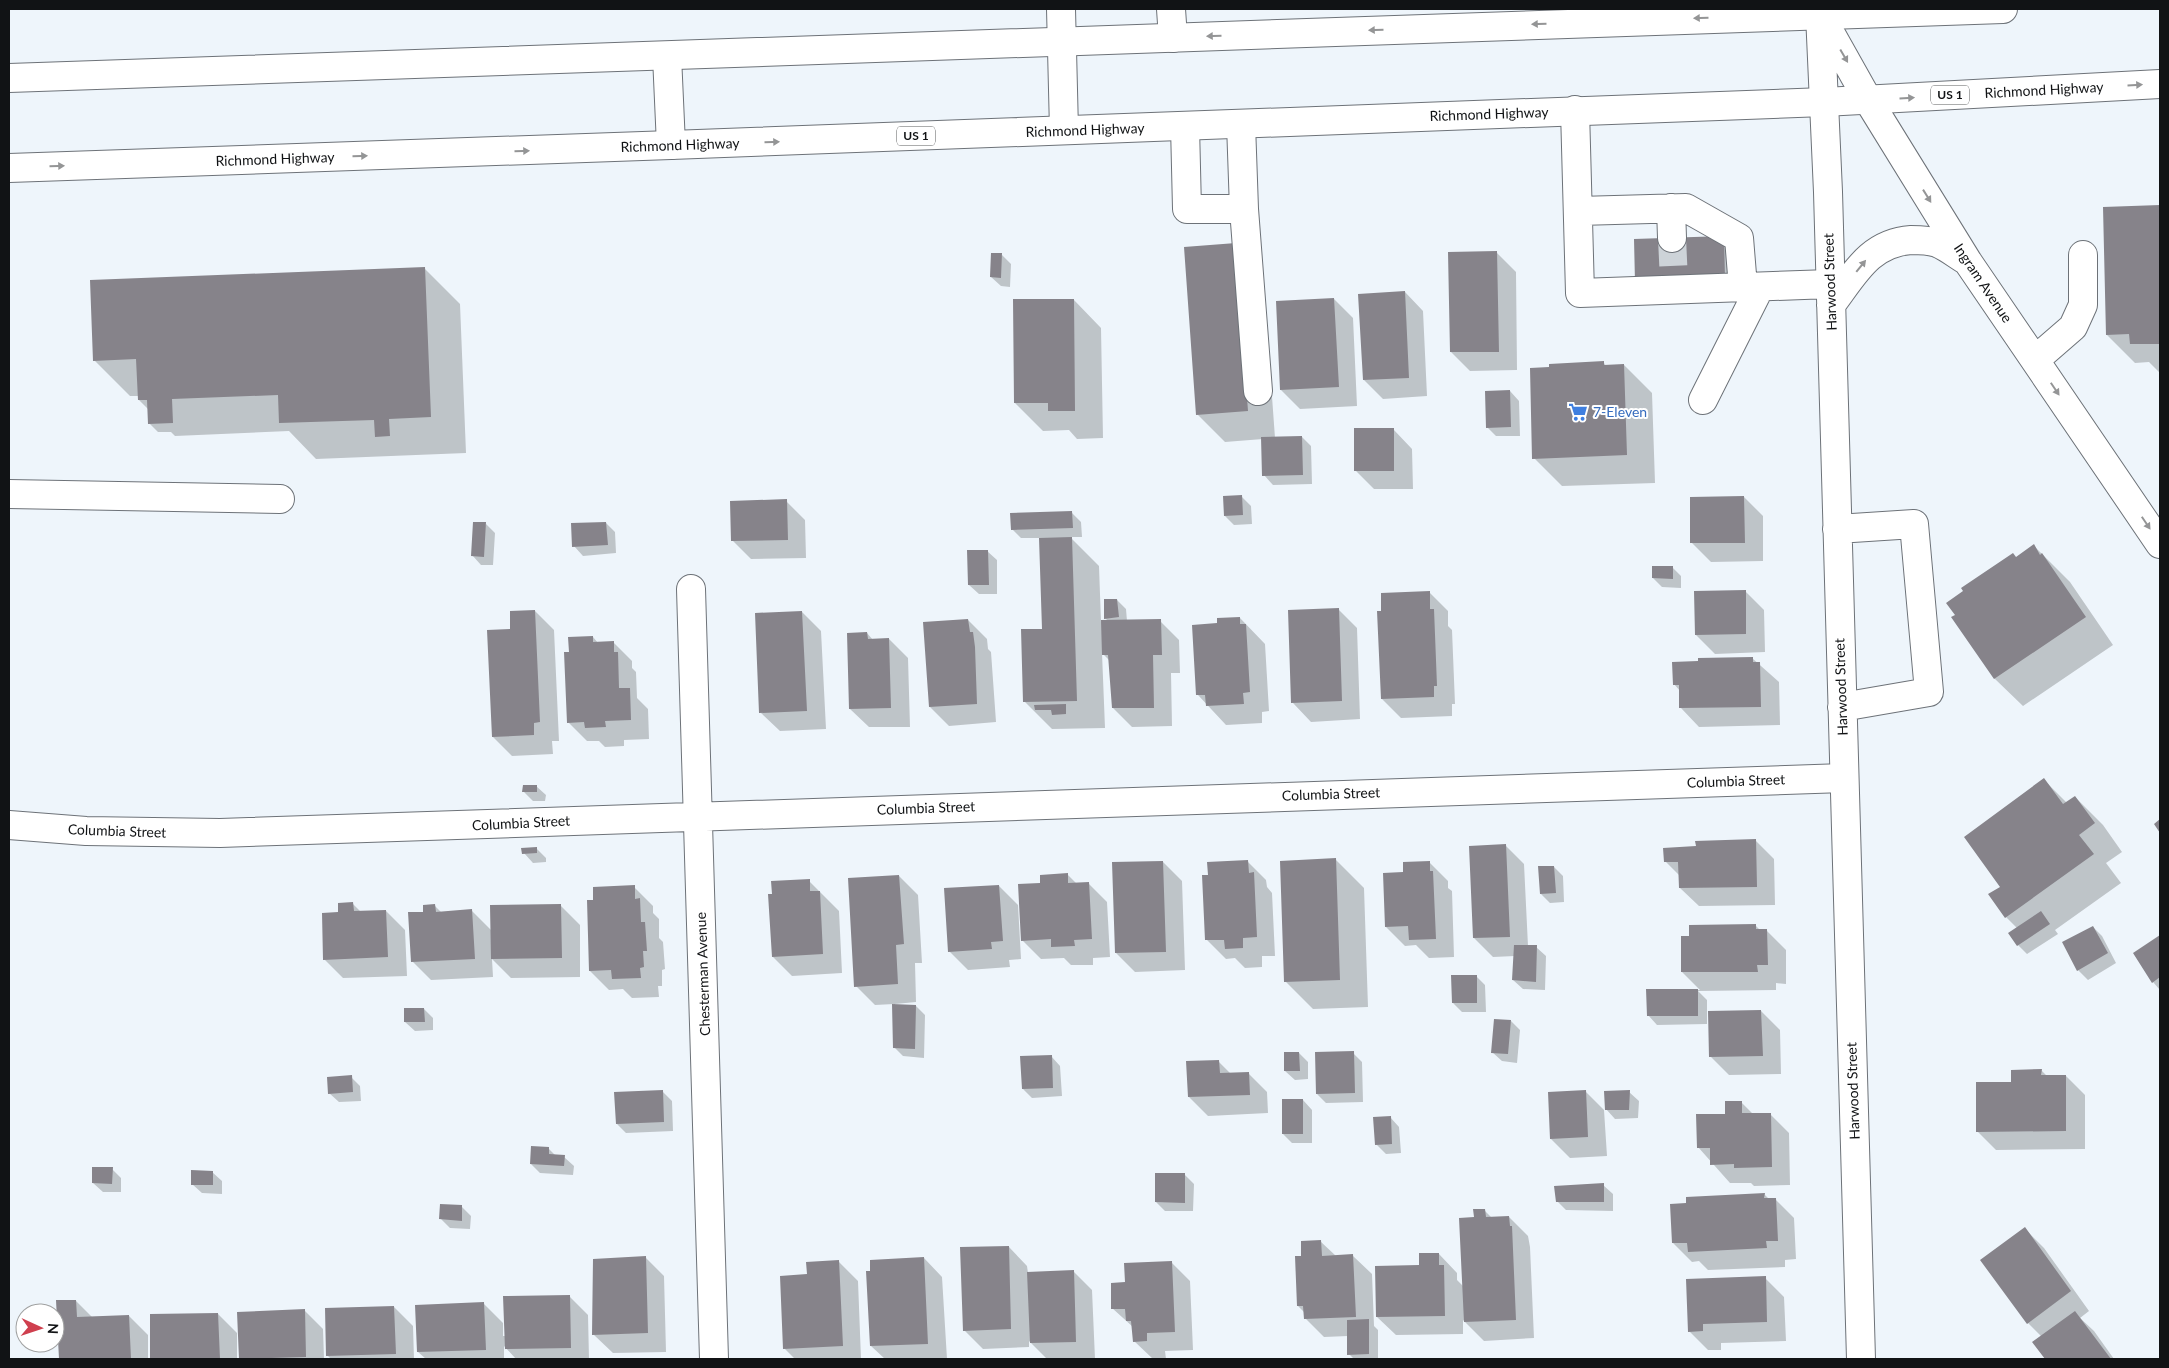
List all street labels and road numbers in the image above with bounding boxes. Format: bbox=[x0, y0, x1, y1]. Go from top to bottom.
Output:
street label: Richmond Highway bbox=[1984, 78, 2105, 101]
road number: US 1 bbox=[1931, 86, 1969, 104]
street label: Richmond Highway bbox=[1429, 103, 1550, 124]
street label: Richmond Highway bbox=[1025, 119, 1146, 140]
road number: US 1 bbox=[897, 126, 935, 146]
street label: Richmond Highway bbox=[620, 134, 741, 155]
street label: Richmond Highway bbox=[215, 148, 336, 169]
street label: Harwood Street bbox=[1819, 233, 1840, 331]
street label: Ingram Avenue bbox=[1951, 240, 2016, 326]
street label: Harwood Street bbox=[1830, 638, 1851, 736]
street label: Columbia Street bbox=[1687, 770, 1785, 791]
street label: Columbia Street bbox=[1282, 783, 1380, 804]
street label: Columbia Street bbox=[877, 797, 975, 818]
street label: Columbia Street bbox=[471, 811, 571, 834]
street label: Columbia Street bbox=[68, 820, 166, 841]
street label: Chesterman Avenue bbox=[692, 912, 713, 1036]
street label: Harwood Street bbox=[1842, 1042, 1863, 1140]

